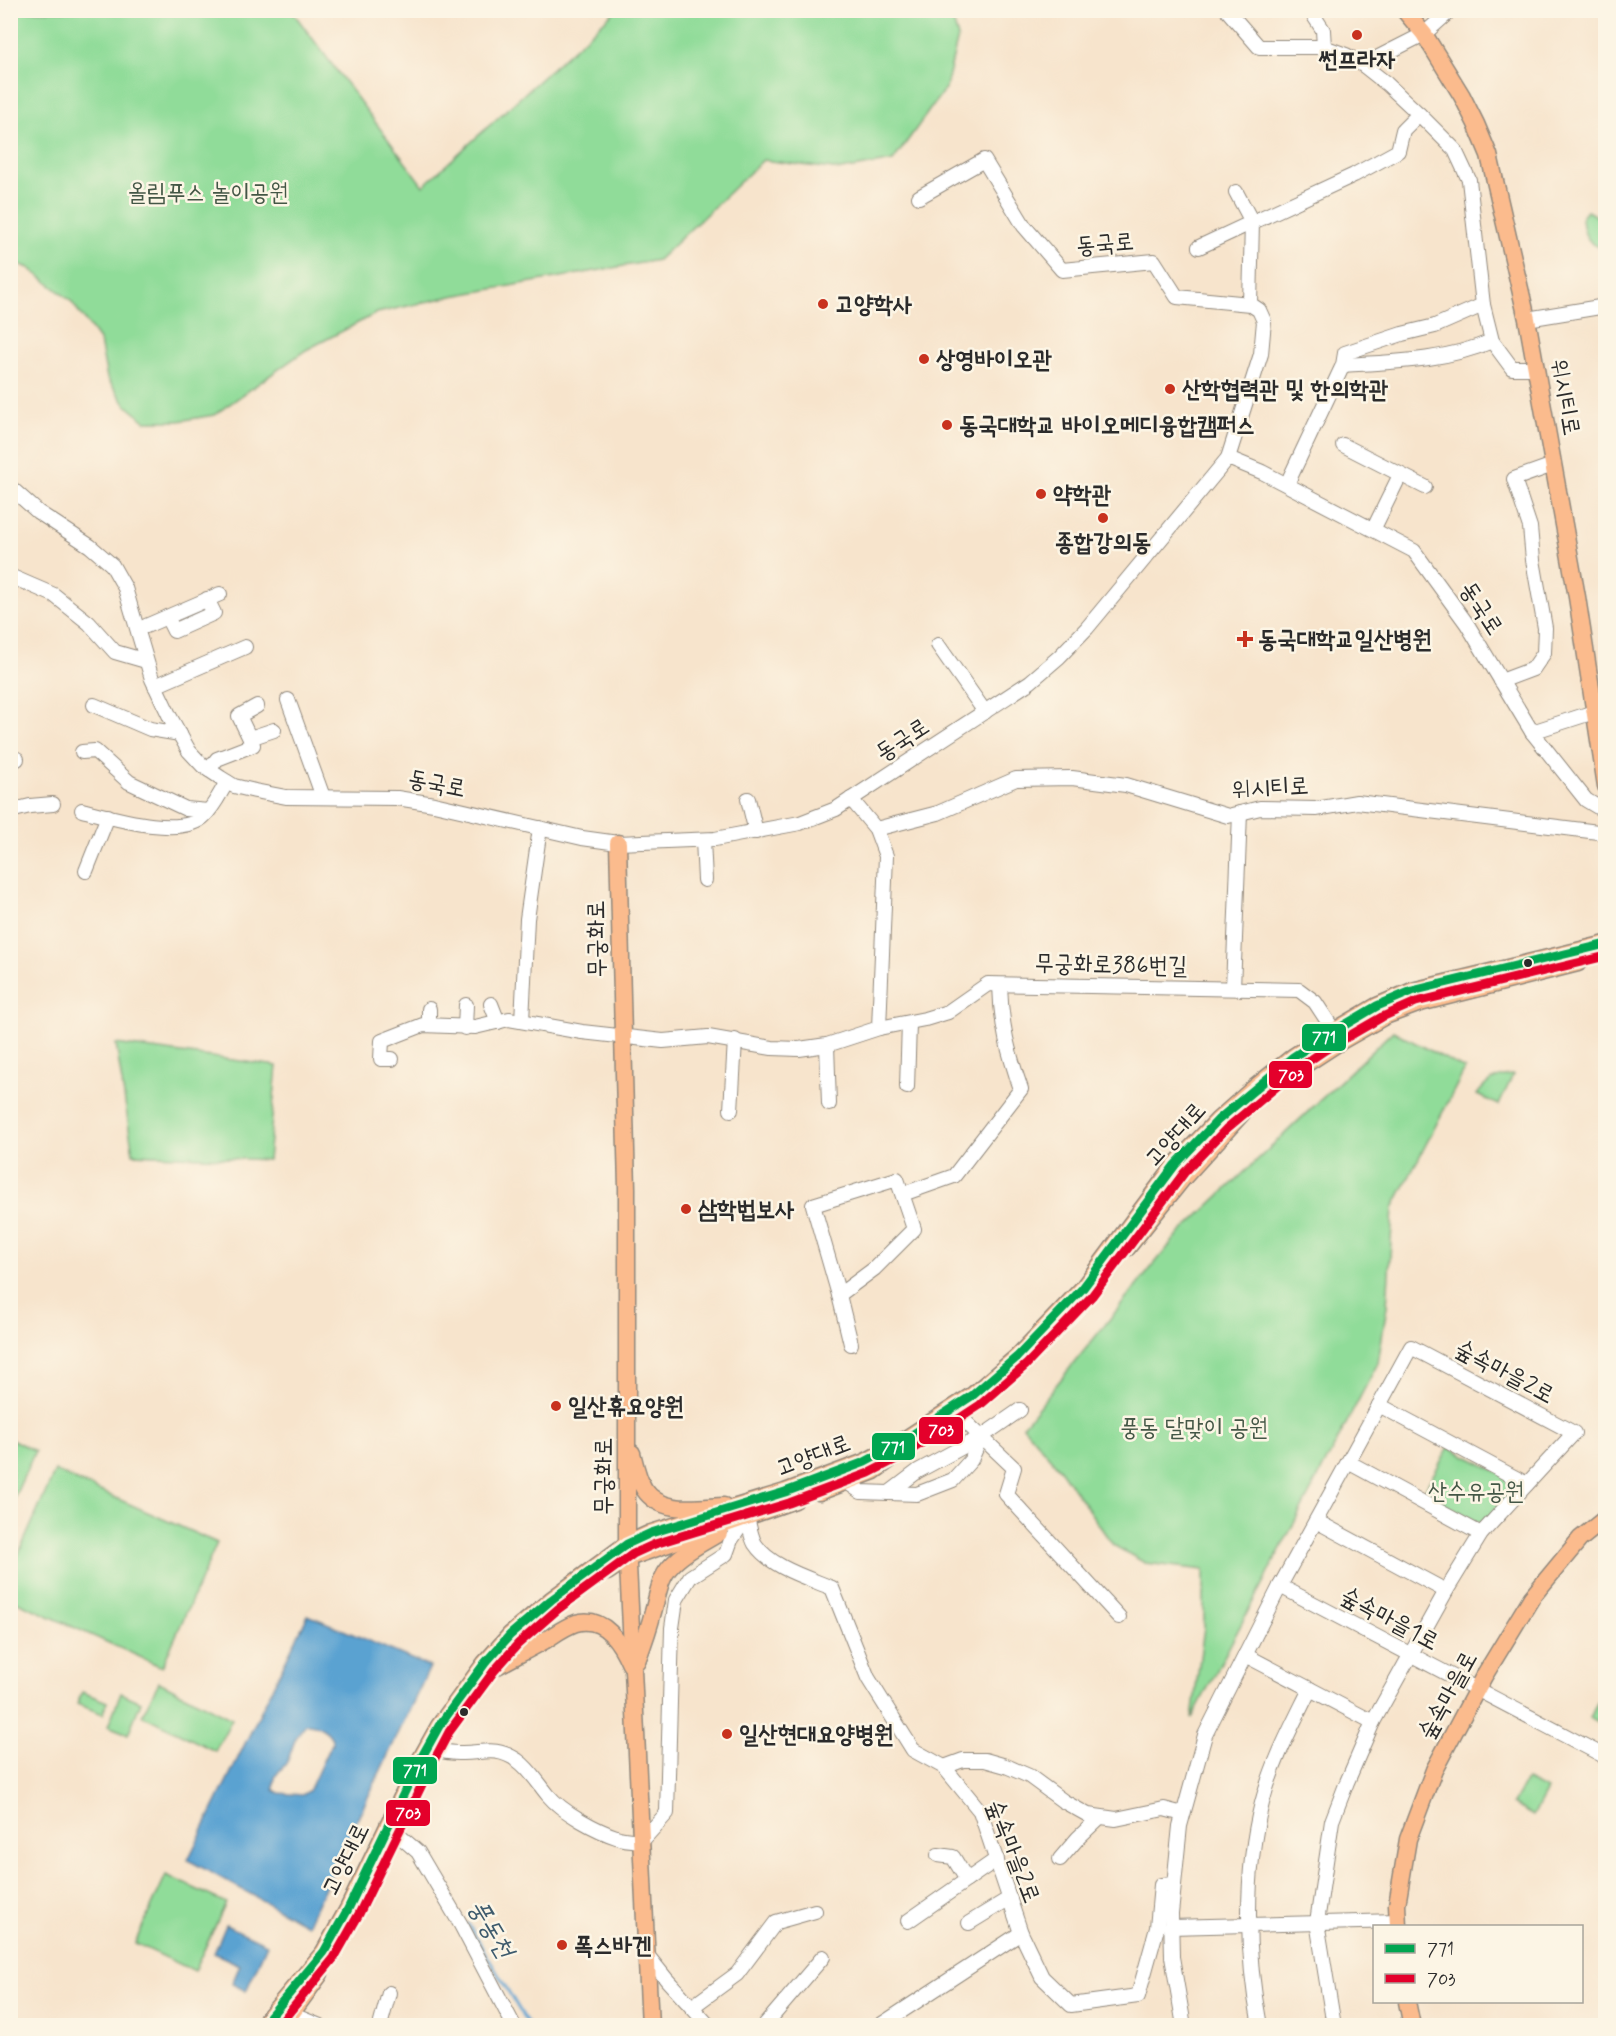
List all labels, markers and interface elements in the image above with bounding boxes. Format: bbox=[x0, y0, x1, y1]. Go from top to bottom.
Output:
marker: 썬프라자 bbox=[1350, 28, 1364, 42]
place label: 썬프라자 bbox=[1318, 45, 1396, 76]
park label: 올림푸스 놀이공원 bbox=[128, 178, 288, 209]
street label: 동국로 bbox=[1075, 227, 1135, 262]
place label: 고양학사 bbox=[835, 290, 912, 321]
marker: 고양학사 bbox=[816, 297, 830, 311]
place label: 상영바이오관 bbox=[936, 345, 1053, 376]
marker: 상영바이오관 bbox=[917, 352, 931, 366]
street label: 위시티로 bbox=[1543, 357, 1586, 438]
place label: 산학협력관 및 한의학관 bbox=[1182, 375, 1389, 406]
marker: 산학협력관 및 한의학관 bbox=[1163, 382, 1177, 396]
place label: 동국대학교 바이오메디융합캠퍼스 bbox=[959, 411, 1255, 442]
marker: 동국대학교 바이오메디융합캠퍼스 bbox=[940, 418, 954, 432]
place label: 약학관 bbox=[1053, 480, 1112, 511]
marker: 약학관 bbox=[1034, 487, 1048, 501]
marker: 종합강의동 bbox=[1096, 511, 1110, 525]
place label: 종합강의동 bbox=[1055, 528, 1151, 559]
street label: 동국로 bbox=[1452, 576, 1510, 642]
place label: 동국대학교일산병원 bbox=[1258, 625, 1432, 656]
marker: 동국대학교일산병원 bbox=[1236, 630, 1254, 648]
street label: 동국로 bbox=[870, 711, 936, 769]
street label: 동국로 bbox=[405, 764, 468, 805]
street label: 위시티로 bbox=[1231, 771, 1309, 806]
street label: 무궁화로 bbox=[581, 900, 614, 978]
street label: 무궁화로386번길 bbox=[1034, 949, 1188, 982]
unlabelled marker bbox=[1522, 957, 1534, 969]
line badge: 771 bbox=[1301, 1023, 1347, 1052]
text: 771 bbox=[1312, 1028, 1336, 1049]
line badge: 703 bbox=[1268, 1060, 1313, 1089]
text: 703 bbox=[1278, 1066, 1304, 1087]
street label: 고양대로 bbox=[1139, 1096, 1213, 1174]
place label: 삼학법보사 bbox=[698, 1195, 795, 1226]
marker: 삼학법보사 bbox=[679, 1202, 693, 1216]
street label: 숲속마을2로 bbox=[1449, 1333, 1559, 1411]
place label: 일산휴요양원 bbox=[568, 1392, 684, 1423]
marker: 일산휴요양원 bbox=[549, 1399, 563, 1413]
park label: 풍동 달맞이 공원 bbox=[1120, 1413, 1268, 1444]
line badge: 703 bbox=[918, 1416, 964, 1445]
text: 703 bbox=[928, 1421, 954, 1442]
street label: 고양대로 bbox=[772, 1428, 855, 1485]
line badge: 771 bbox=[871, 1432, 916, 1461]
street label: 무궁화로 bbox=[589, 1437, 620, 1515]
text: 771 bbox=[881, 1438, 905, 1459]
park label: 산수유공원 bbox=[1428, 1477, 1524, 1508]
street label: 숲속마을1로 bbox=[1335, 1580, 1444, 1658]
street label: 숲속마을로 bbox=[1411, 1646, 1485, 1745]
unlabelled marker bbox=[458, 1706, 470, 1718]
place label: 일산현대요양병원 bbox=[739, 1720, 894, 1751]
marker: 일산현대요양병원 bbox=[720, 1727, 734, 1741]
line badge: 771 bbox=[392, 1756, 438, 1785]
text: 771 bbox=[403, 1761, 427, 1782]
street label: 숲속마을2로 bbox=[979, 1795, 1046, 1908]
line badge: 703 bbox=[385, 1799, 431, 1827]
text: 703 bbox=[395, 1804, 421, 1825]
street label: 고양대로 bbox=[315, 1818, 377, 1901]
water label: 풍동천 bbox=[460, 1893, 523, 1967]
legend bbox=[1373, 1925, 1583, 2003]
place label: 폭스바겐 bbox=[574, 1931, 651, 1962]
marker: 폭스바겐 bbox=[555, 1938, 569, 1952]
text: 771 bbox=[1427, 1938, 1454, 1962]
text: 703 bbox=[1427, 1968, 1456, 1992]

